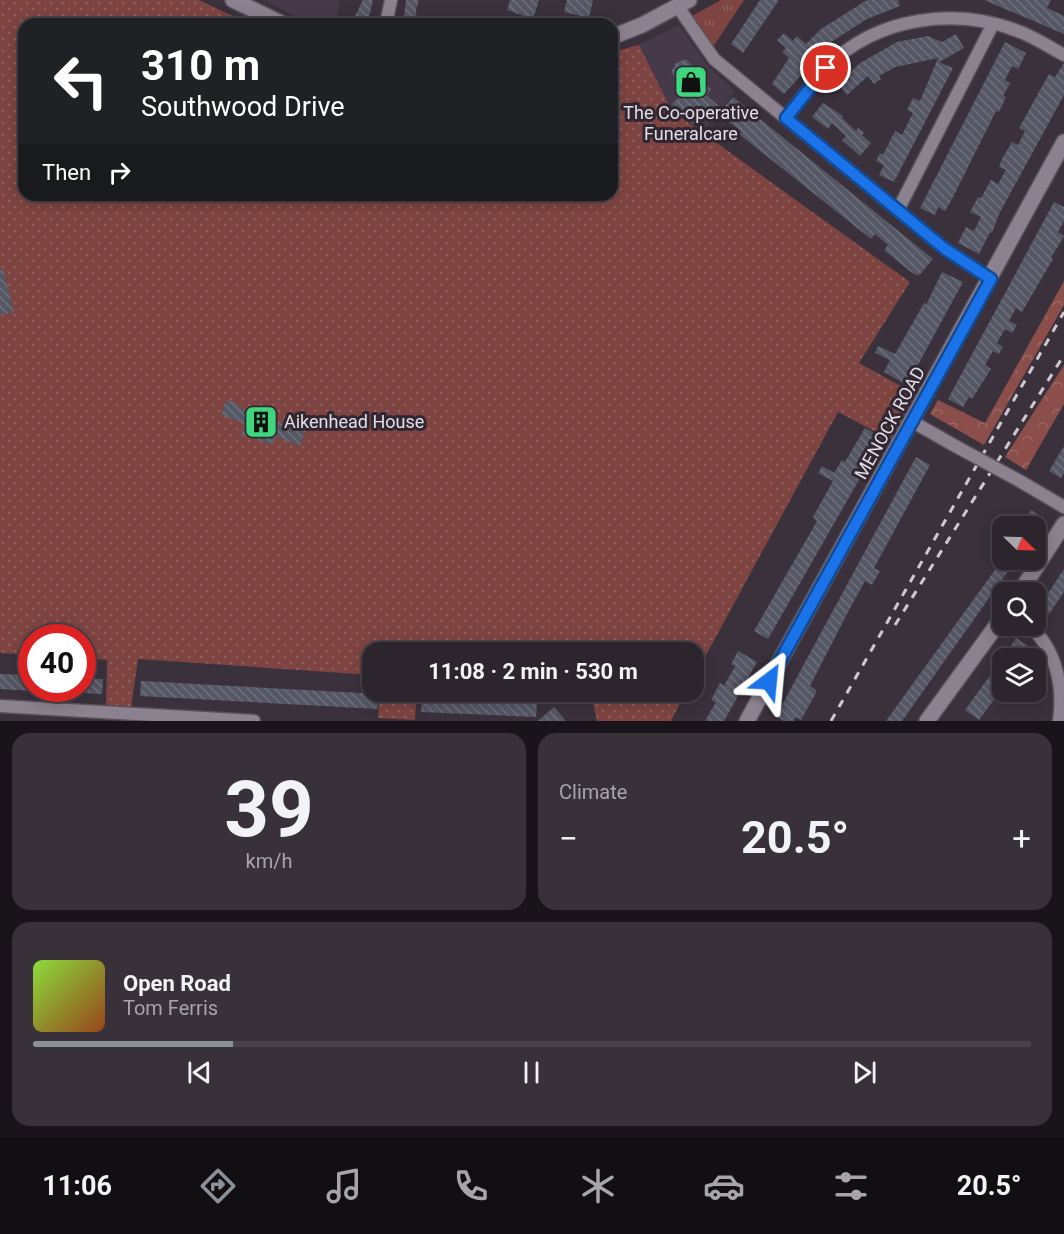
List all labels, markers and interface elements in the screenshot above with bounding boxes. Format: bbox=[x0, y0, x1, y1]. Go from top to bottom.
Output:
text: 310 m bbox=[141, 41, 260, 90]
icon: left bbox=[42, 42, 120, 120]
pin bbox=[800, 42, 851, 93]
icon: arrive bbox=[809, 51, 842, 84]
shop icon: The Co-operative Funeralcare bbox=[673, 64, 709, 100]
text: Southwood Drive bbox=[141, 91, 345, 123]
place label: The Co-operative Funeralcare bbox=[623, 102, 759, 144]
icon: right bbox=[103, 156, 136, 189]
text: Then bbox=[42, 160, 91, 185]
street label: MENOCK ROAD bbox=[850, 363, 929, 483]
building icon: Aikenhead House bbox=[243, 404, 279, 440]
place label: Aikenhead House bbox=[284, 411, 424, 432]
north arrow bbox=[992, 516, 1046, 570]
map controls bbox=[992, 516, 1046, 702]
button: search bbox=[992, 582, 1046, 636]
speed limit sign: 40 bbox=[18, 624, 96, 702]
button: layers bbox=[992, 648, 1046, 702]
position arrow bbox=[737, 649, 801, 713]
text: 11:08 · 2 min · 530 m bbox=[428, 659, 638, 684]
text: 39 bbox=[224, 764, 314, 855]
text: Climate bbox=[559, 780, 627, 804]
text: 20.5° bbox=[741, 811, 849, 864]
text: − bbox=[559, 819, 578, 858]
text: + bbox=[1012, 819, 1031, 858]
text: km/h bbox=[246, 849, 292, 873]
text: Open Road bbox=[123, 971, 231, 996]
text: Tom Ferris bbox=[123, 996, 218, 1020]
icon: previous bbox=[183, 1056, 216, 1089]
icon: pause bbox=[515, 1056, 548, 1089]
icon: next bbox=[848, 1056, 881, 1089]
icon: directions bbox=[197, 1165, 239, 1207]
icon: music bbox=[323, 1165, 365, 1207]
icon: phone bbox=[450, 1165, 492, 1207]
icon: climate bbox=[577, 1165, 619, 1207]
icon: car bbox=[703, 1165, 745, 1207]
icon: filters bbox=[830, 1165, 872, 1207]
text: 11:06 bbox=[42, 1170, 112, 1202]
text: 20.5° bbox=[957, 1170, 1022, 1202]

